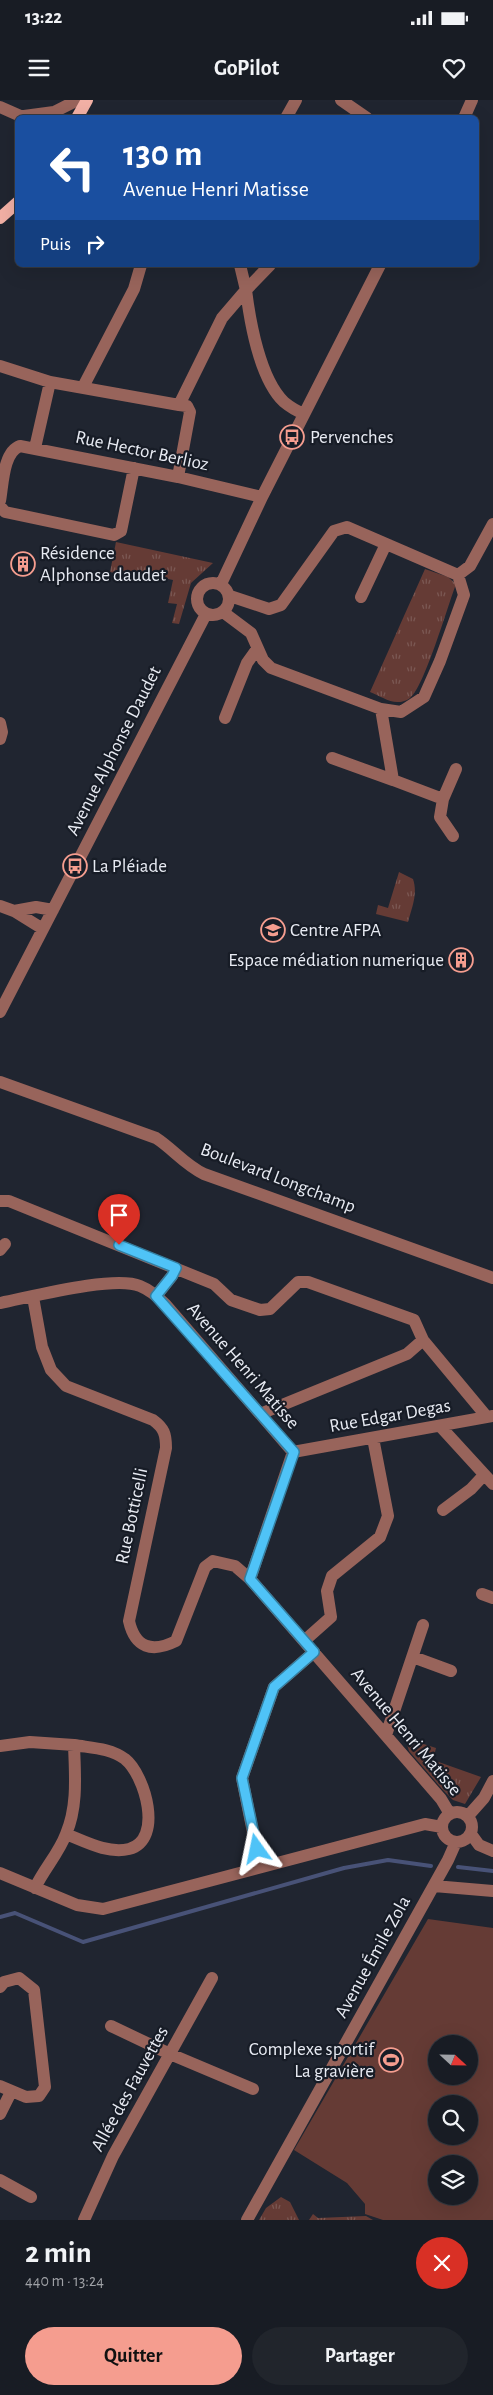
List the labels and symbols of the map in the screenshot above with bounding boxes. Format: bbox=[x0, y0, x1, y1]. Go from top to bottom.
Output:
bus stop icon: Pervenches bbox=[279, 424, 305, 450]
street label: Rue Hector Berlioz bbox=[74, 428, 211, 474]
place label: Pervenches bbox=[310, 428, 394, 447]
place label: Résidence Alphonse daudet bbox=[40, 544, 166, 585]
building icon: Résidence Alphonse daudet bbox=[10, 551, 36, 577]
street label: Avenue Alphonse Daudet bbox=[63, 663, 165, 839]
bus stop icon: La Pléiade bbox=[62, 853, 88, 879]
place label: La Pléiade bbox=[92, 857, 167, 876]
school or university icon: Centre AFPA bbox=[260, 917, 286, 943]
place label: Centre AFPA bbox=[290, 921, 381, 940]
building icon: Espace médiation numerique bbox=[448, 947, 474, 973]
place label: Espace médiation numerique bbox=[228, 951, 444, 970]
street label: Boulevard Longchamp bbox=[198, 1140, 358, 1216]
pin bbox=[98, 1194, 140, 1245]
street label: Avenue Henri Matisse bbox=[183, 1299, 303, 1433]
street label: Rue Edgar Degas bbox=[328, 1396, 452, 1436]
street label: Rue Botticelli bbox=[113, 1466, 151, 1566]
street label: Avenue Henri Matisse bbox=[347, 1664, 465, 1800]
position arrow bbox=[230, 1822, 282, 1874]
street label: Avenue Émile Zola bbox=[330, 1892, 414, 2021]
street label: Allée des Fauvettes bbox=[88, 2023, 172, 2155]
north arrow bbox=[428, 2035, 478, 2085]
place label: Complexe sportif La gravière bbox=[249, 2040, 375, 2081]
sports icon: Complexe sportif La gravière bbox=[378, 2047, 404, 2073]

